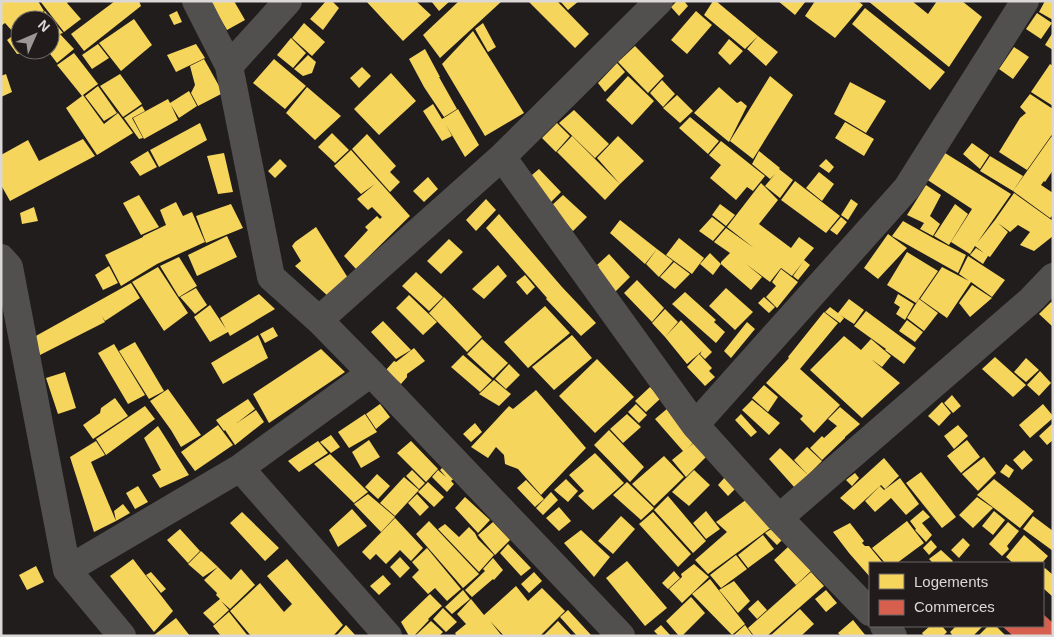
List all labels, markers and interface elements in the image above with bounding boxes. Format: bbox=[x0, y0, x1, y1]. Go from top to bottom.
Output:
north arrow bbox=[10, 10, 60, 60]
text: N bbox=[35, 17, 53, 35]
legend bbox=[869, 562, 1044, 627]
text: Logements bbox=[914, 573, 988, 590]
text: Commerces bbox=[914, 598, 995, 615]

